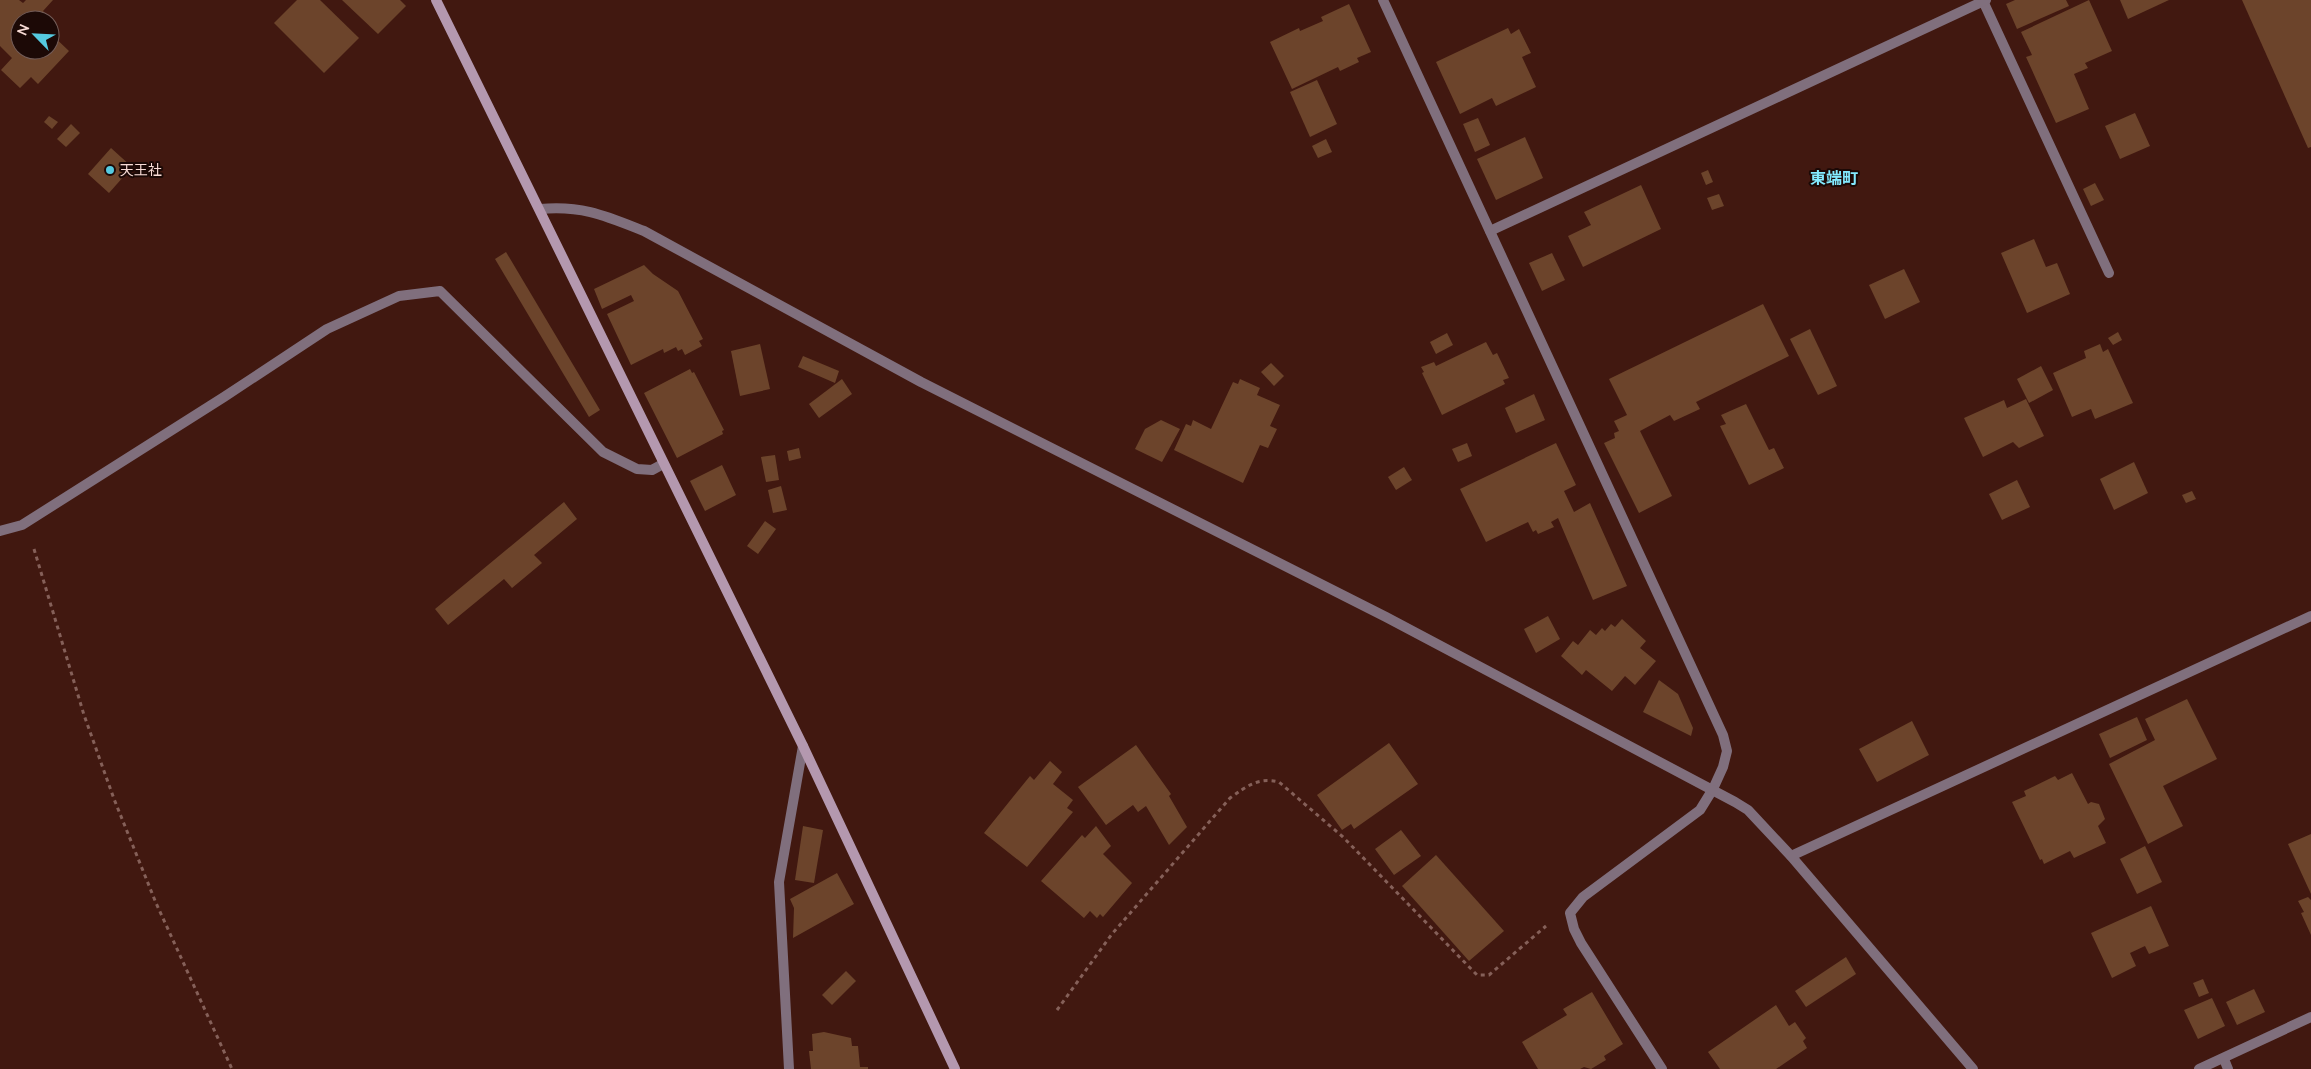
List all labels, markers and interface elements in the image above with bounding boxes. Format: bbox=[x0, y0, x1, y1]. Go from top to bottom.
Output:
north arrow bbox=[10, 10, 60, 60]
text: N bbox=[13, 21, 34, 39]
place label: 天王社 bbox=[120, 161, 162, 180]
marker: 天王社 bbox=[104, 164, 116, 176]
district label: 東端町 bbox=[1810, 168, 1858, 190]

